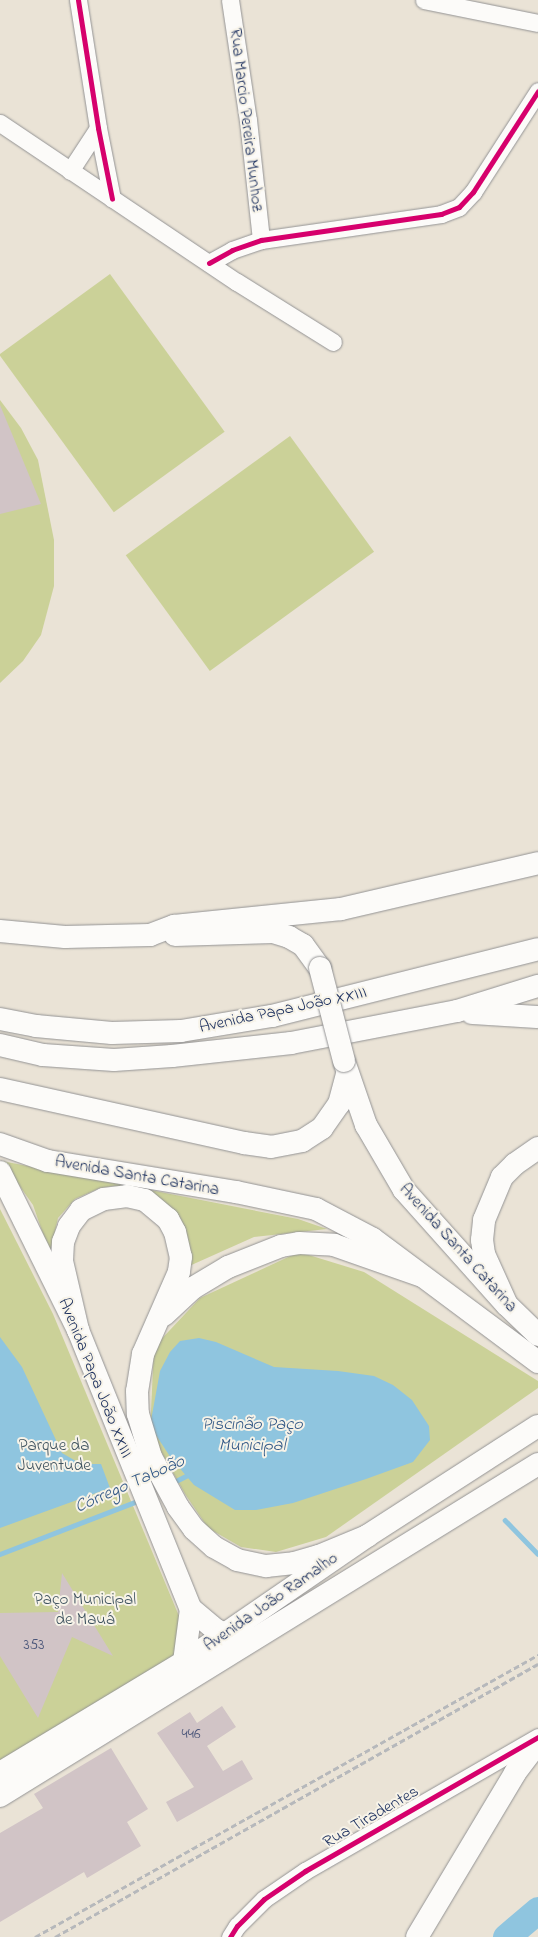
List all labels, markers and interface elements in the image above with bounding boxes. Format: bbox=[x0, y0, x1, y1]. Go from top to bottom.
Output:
street label: Rua Marcio Pereira Munhoz bbox=[225, 27, 267, 213]
street label: Avenida Papa João XXIII bbox=[197, 982, 369, 1038]
street label: Avenida Santa Catarina bbox=[53, 1151, 221, 1201]
street label: Avenida Santa Catarina bbox=[395, 1179, 521, 1317]
street label: Avenida Papa João XXIII bbox=[54, 1295, 136, 1461]
water label: Piscinão Paço Municipal bbox=[201, 1415, 303, 1458]
park label: Parque da Juventude bbox=[17, 1436, 91, 1476]
water label: Córrego Taboão bbox=[72, 1451, 188, 1519]
street label: Avenida João Ramalho bbox=[200, 1548, 342, 1656]
park label: Paço Municipal de Mauá bbox=[34, 1590, 136, 1630]
house number: 353 bbox=[24, 1637, 44, 1655]
house number: 446 bbox=[182, 1726, 200, 1744]
street label: Rua Tiradentes bbox=[319, 1781, 423, 1853]

